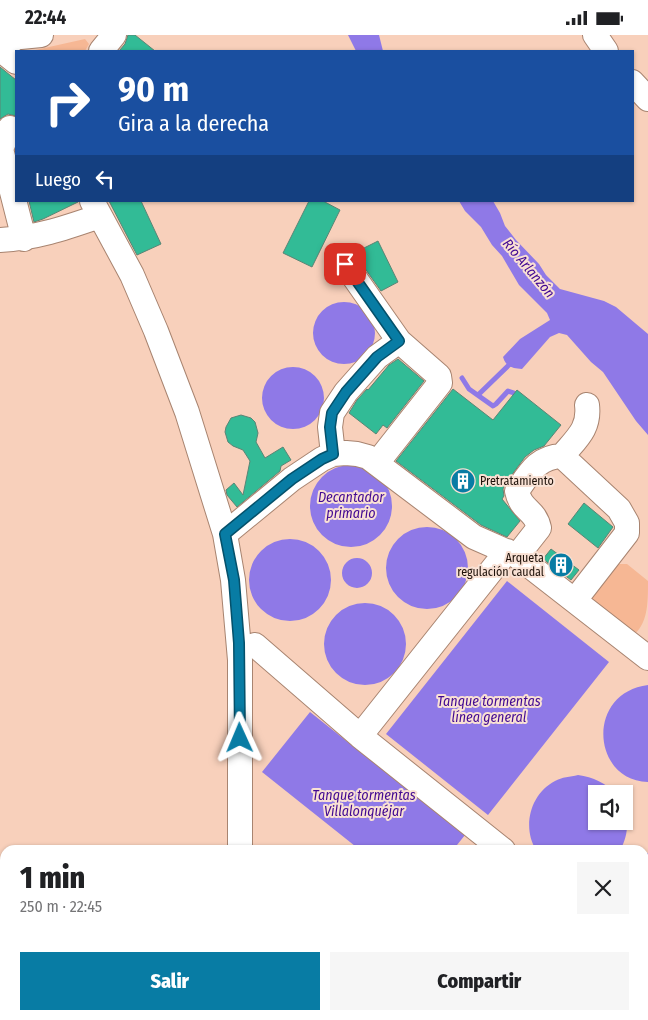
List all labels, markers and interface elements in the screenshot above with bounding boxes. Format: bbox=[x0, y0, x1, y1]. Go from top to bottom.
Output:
text: 22:44 bbox=[25, 6, 66, 29]
text: 90 m bbox=[118, 68, 189, 110]
icon: right bbox=[35, 70, 100, 135]
text: Gira a la derecha bbox=[118, 110, 269, 137]
icon: left bbox=[91, 165, 119, 193]
text: Luego bbox=[35, 168, 81, 191]
water label: Río Arlanzón bbox=[499, 235, 558, 301]
pin bbox=[324, 243, 366, 285]
icon: arrive bbox=[331, 250, 359, 278]
building icon: Pretratamiento bbox=[450, 468, 476, 494]
place label: Pretratamiento bbox=[480, 474, 554, 488]
water label: Decantador primario bbox=[318, 489, 385, 522]
place label: Arqueta regulación caudal bbox=[457, 551, 544, 579]
building icon: Arqueta regulación caudal bbox=[548, 552, 574, 578]
water label: Tanque tormentas línea general bbox=[437, 693, 541, 726]
position arrow bbox=[213, 711, 265, 763]
map controls bbox=[588, 785, 633, 830]
button: sound bbox=[588, 785, 633, 830]
water label: Tanque tormentas Villalonquéjar bbox=[312, 787, 416, 820]
text: 1 min bbox=[20, 860, 85, 896]
button: close bbox=[577, 862, 629, 914]
text: 250 m · 22:45 bbox=[20, 897, 102, 916]
button: Salir bbox=[20, 952, 320, 1010]
button: Compartir bbox=[330, 952, 629, 1010]

